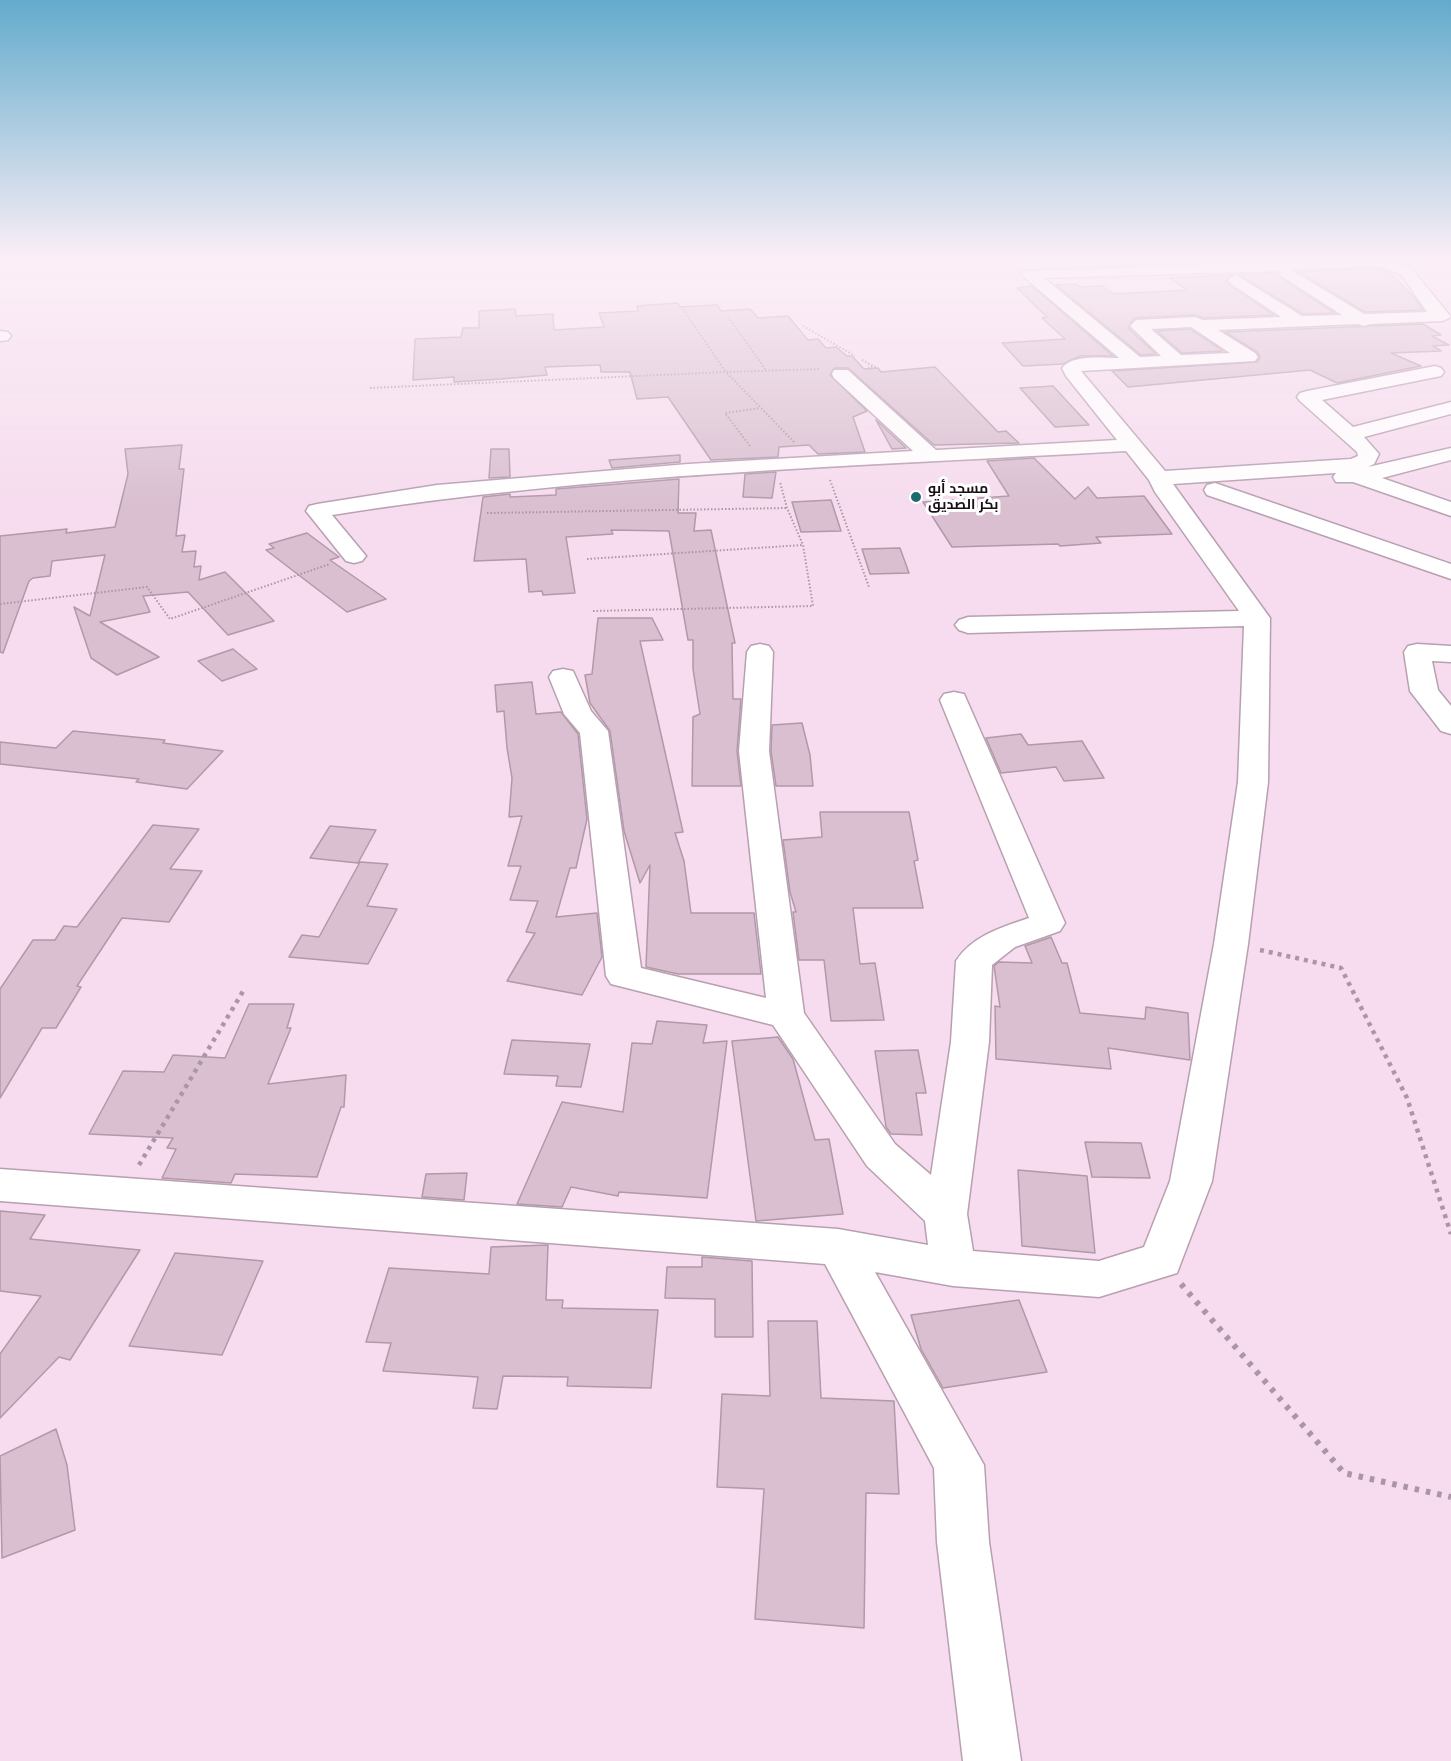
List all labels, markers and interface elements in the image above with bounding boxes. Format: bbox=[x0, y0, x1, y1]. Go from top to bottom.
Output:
place label: مسجد أبو بكر الصديق bbox=[928, 481, 998, 514]
marker: مسجد أبو بكر الصديق bbox=[909, 490, 923, 504]

